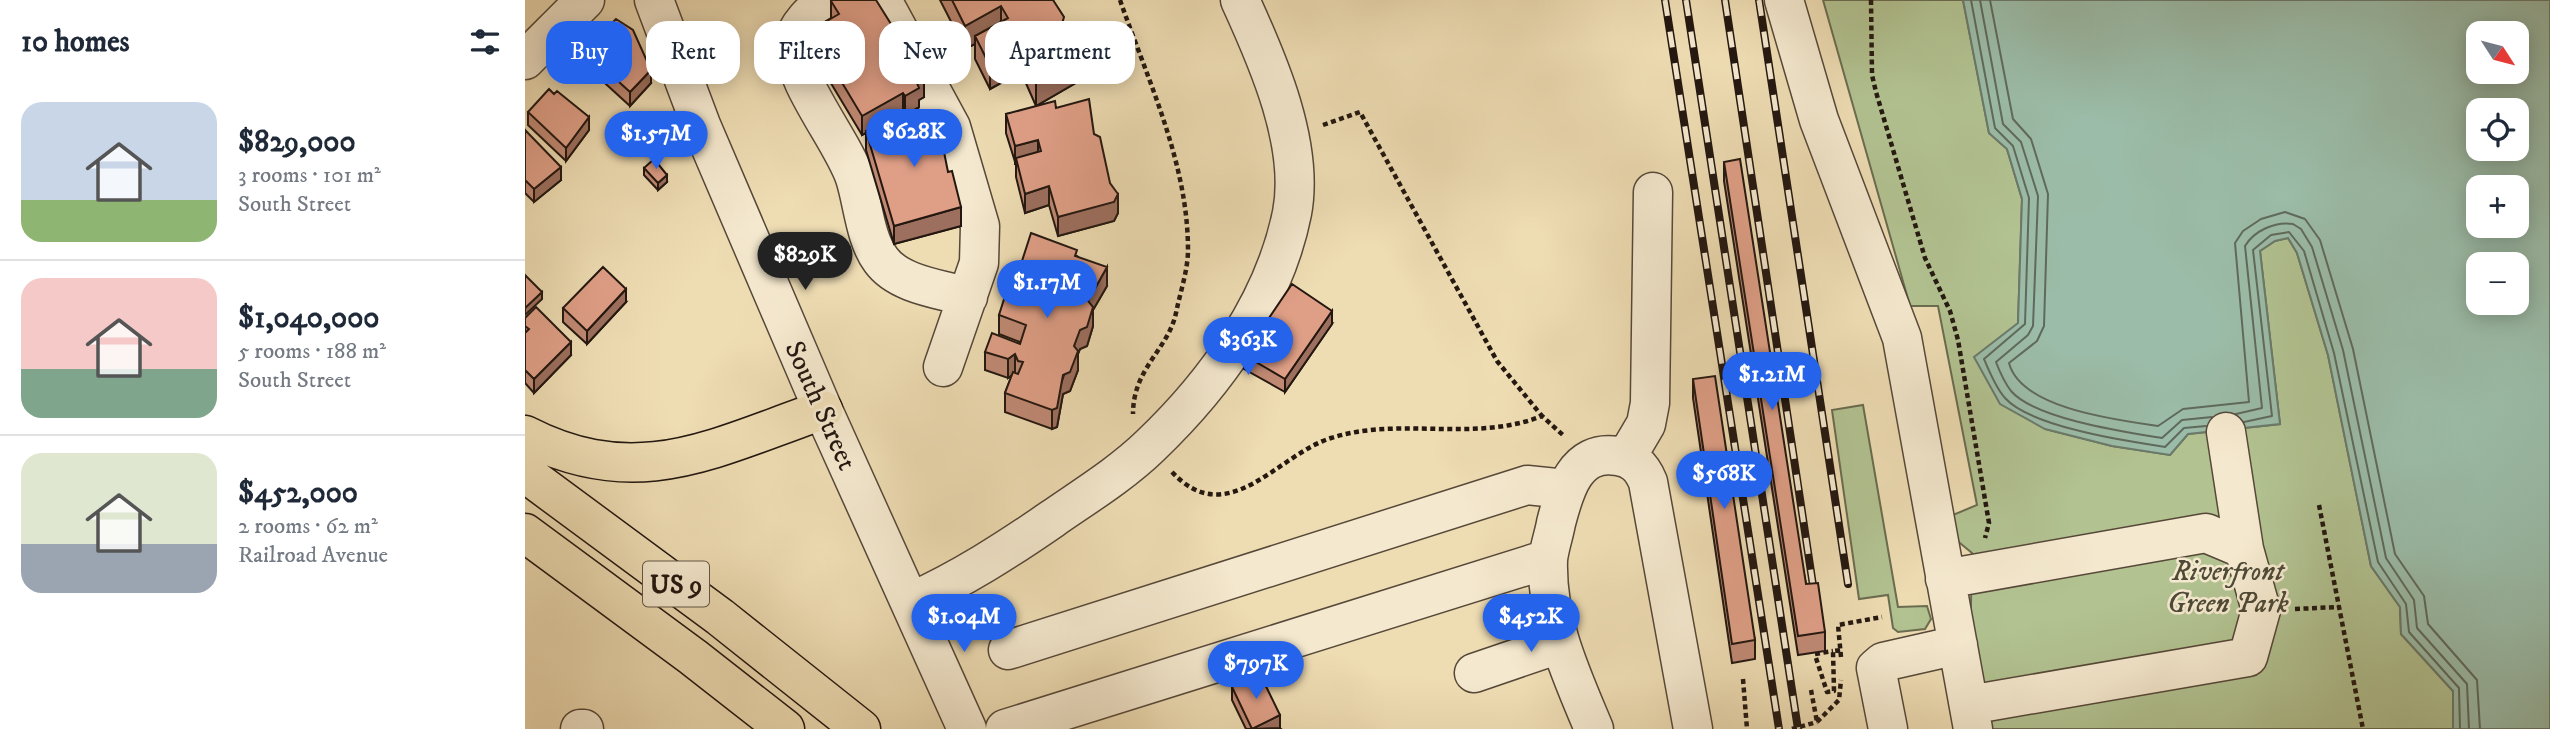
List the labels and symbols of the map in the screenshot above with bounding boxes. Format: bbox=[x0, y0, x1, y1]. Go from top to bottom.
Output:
north arrow bbox=[2466, 21, 2529, 84]
pin: $628K bbox=[865, 110, 963, 169]
pin: $1.57M bbox=[599, 111, 713, 171]
pin: $829K bbox=[756, 232, 854, 292]
pin: $1.17M bbox=[990, 260, 1104, 320]
pin: $363K bbox=[1199, 318, 1297, 377]
street label: South Street bbox=[777, 336, 865, 476]
pin: $1.21M bbox=[1715, 352, 1829, 412]
pin: $568K bbox=[1675, 452, 1773, 511]
park label: Riverfront Green Park bbox=[2167, 554, 2289, 621]
road number: US 9 bbox=[643, 562, 709, 606]
pin: $1.04M bbox=[907, 594, 1021, 654]
pin: $452K bbox=[1482, 594, 1580, 654]
pin: $797K bbox=[1207, 642, 1305, 701]

